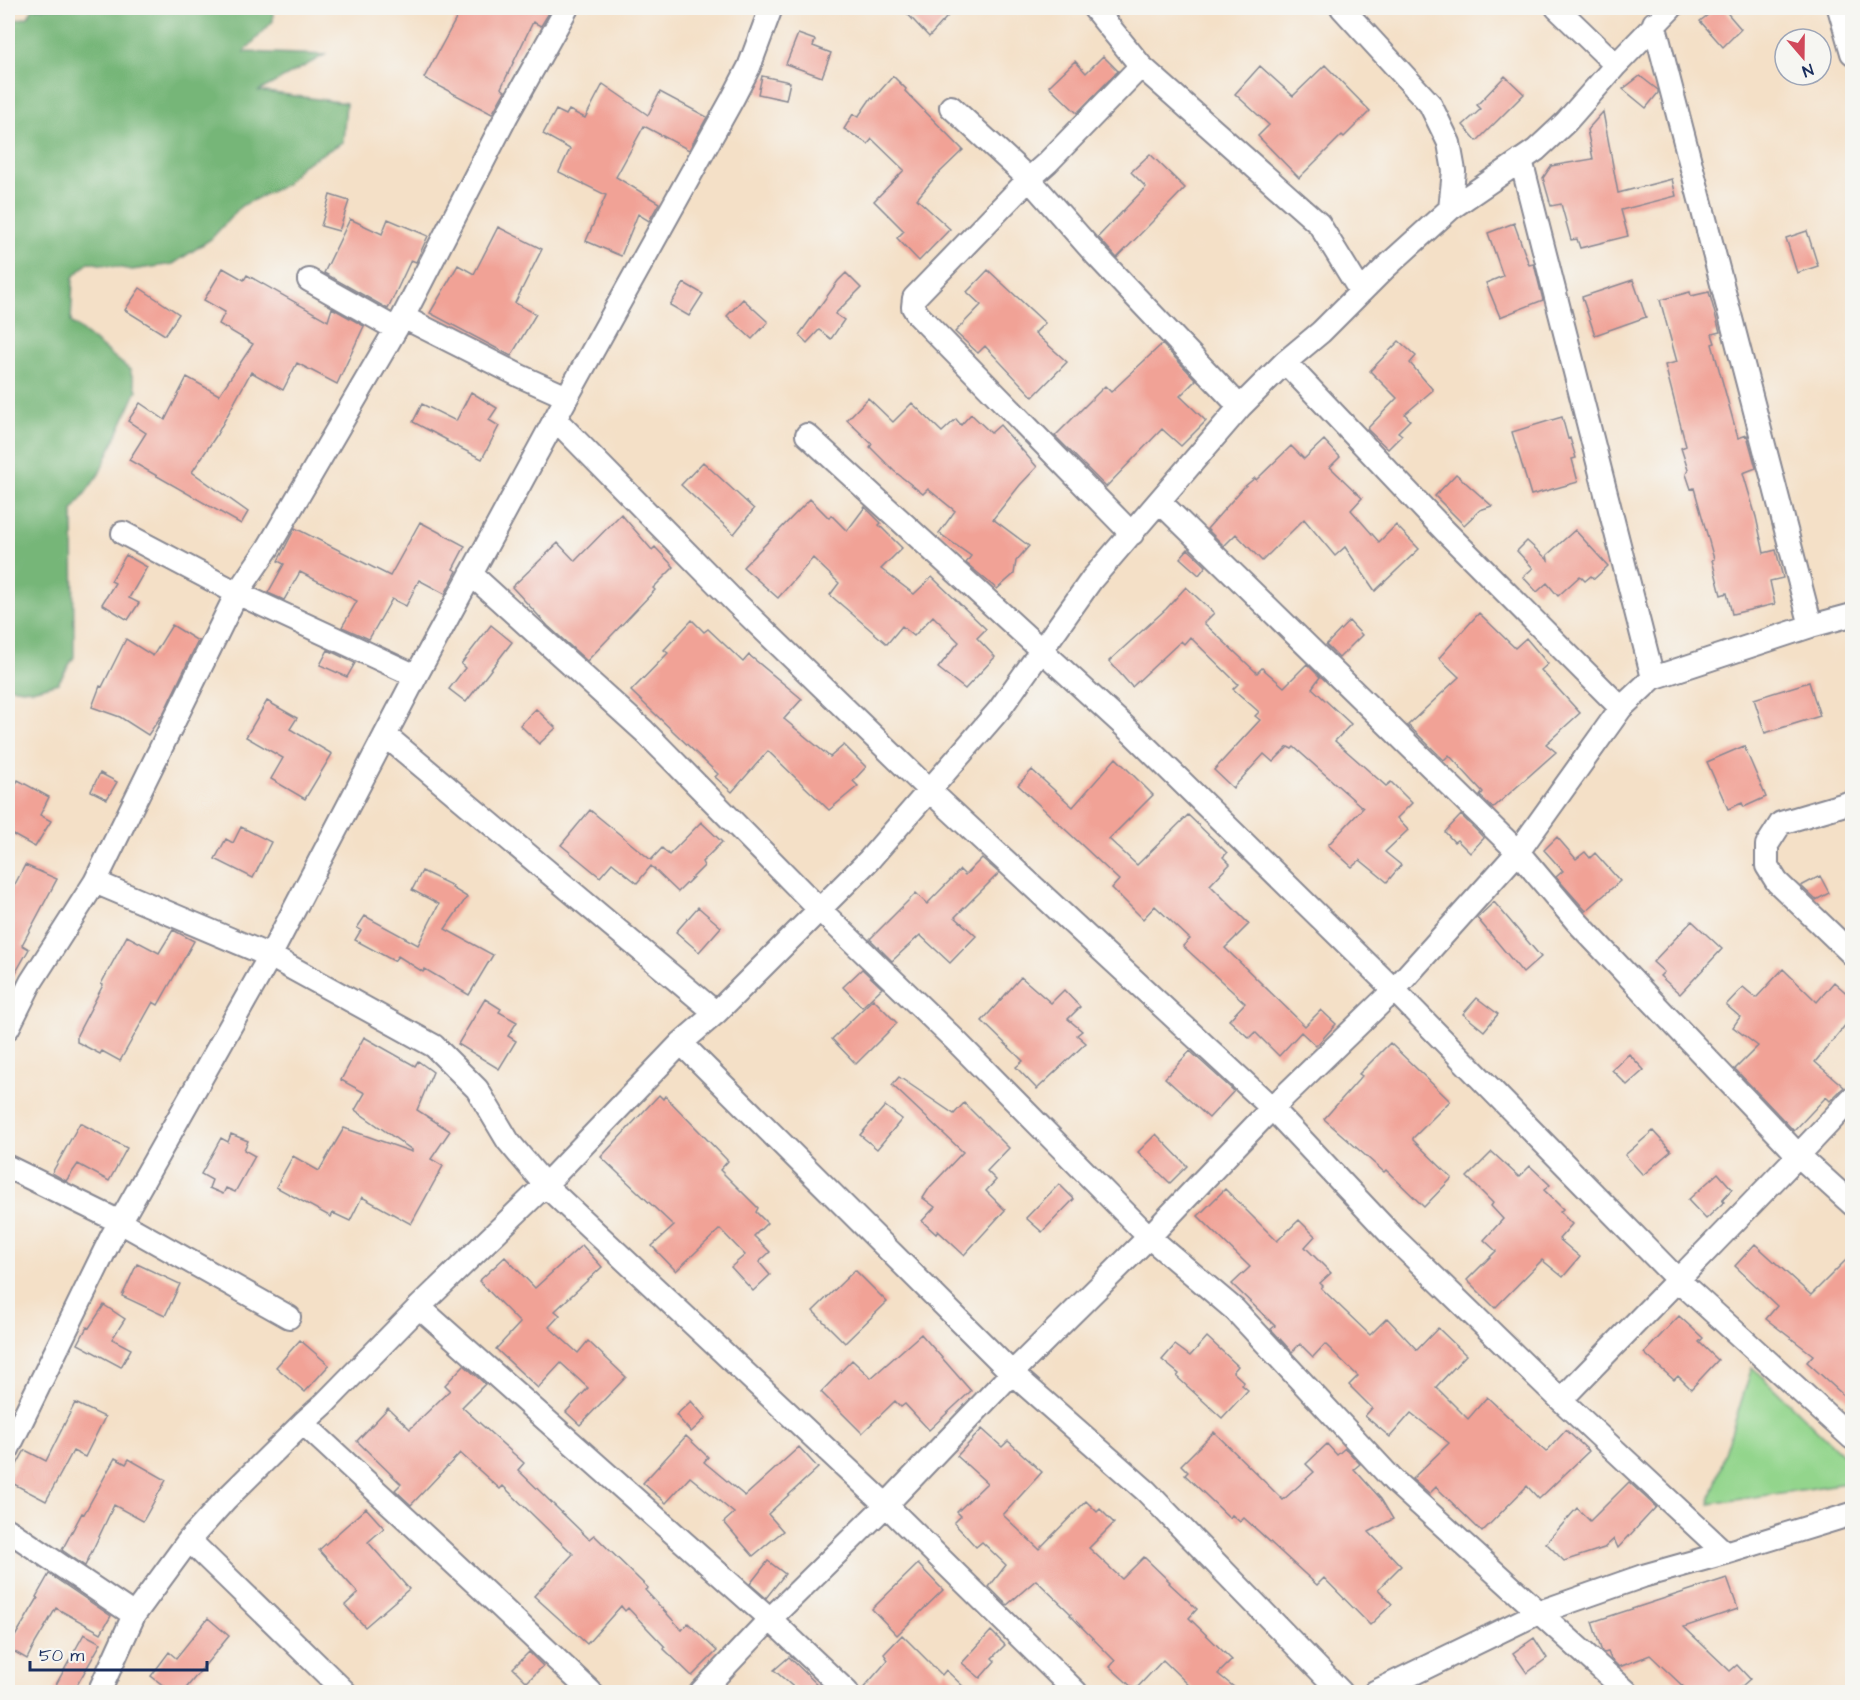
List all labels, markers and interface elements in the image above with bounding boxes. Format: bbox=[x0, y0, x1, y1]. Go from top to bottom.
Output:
north arrow bbox=[1773, 27, 1833, 87]
text: N bbox=[1799, 58, 1816, 82]
scale bar bbox=[30, 1634, 207, 1672]
text: 50 m bbox=[39, 1643, 84, 1668]

